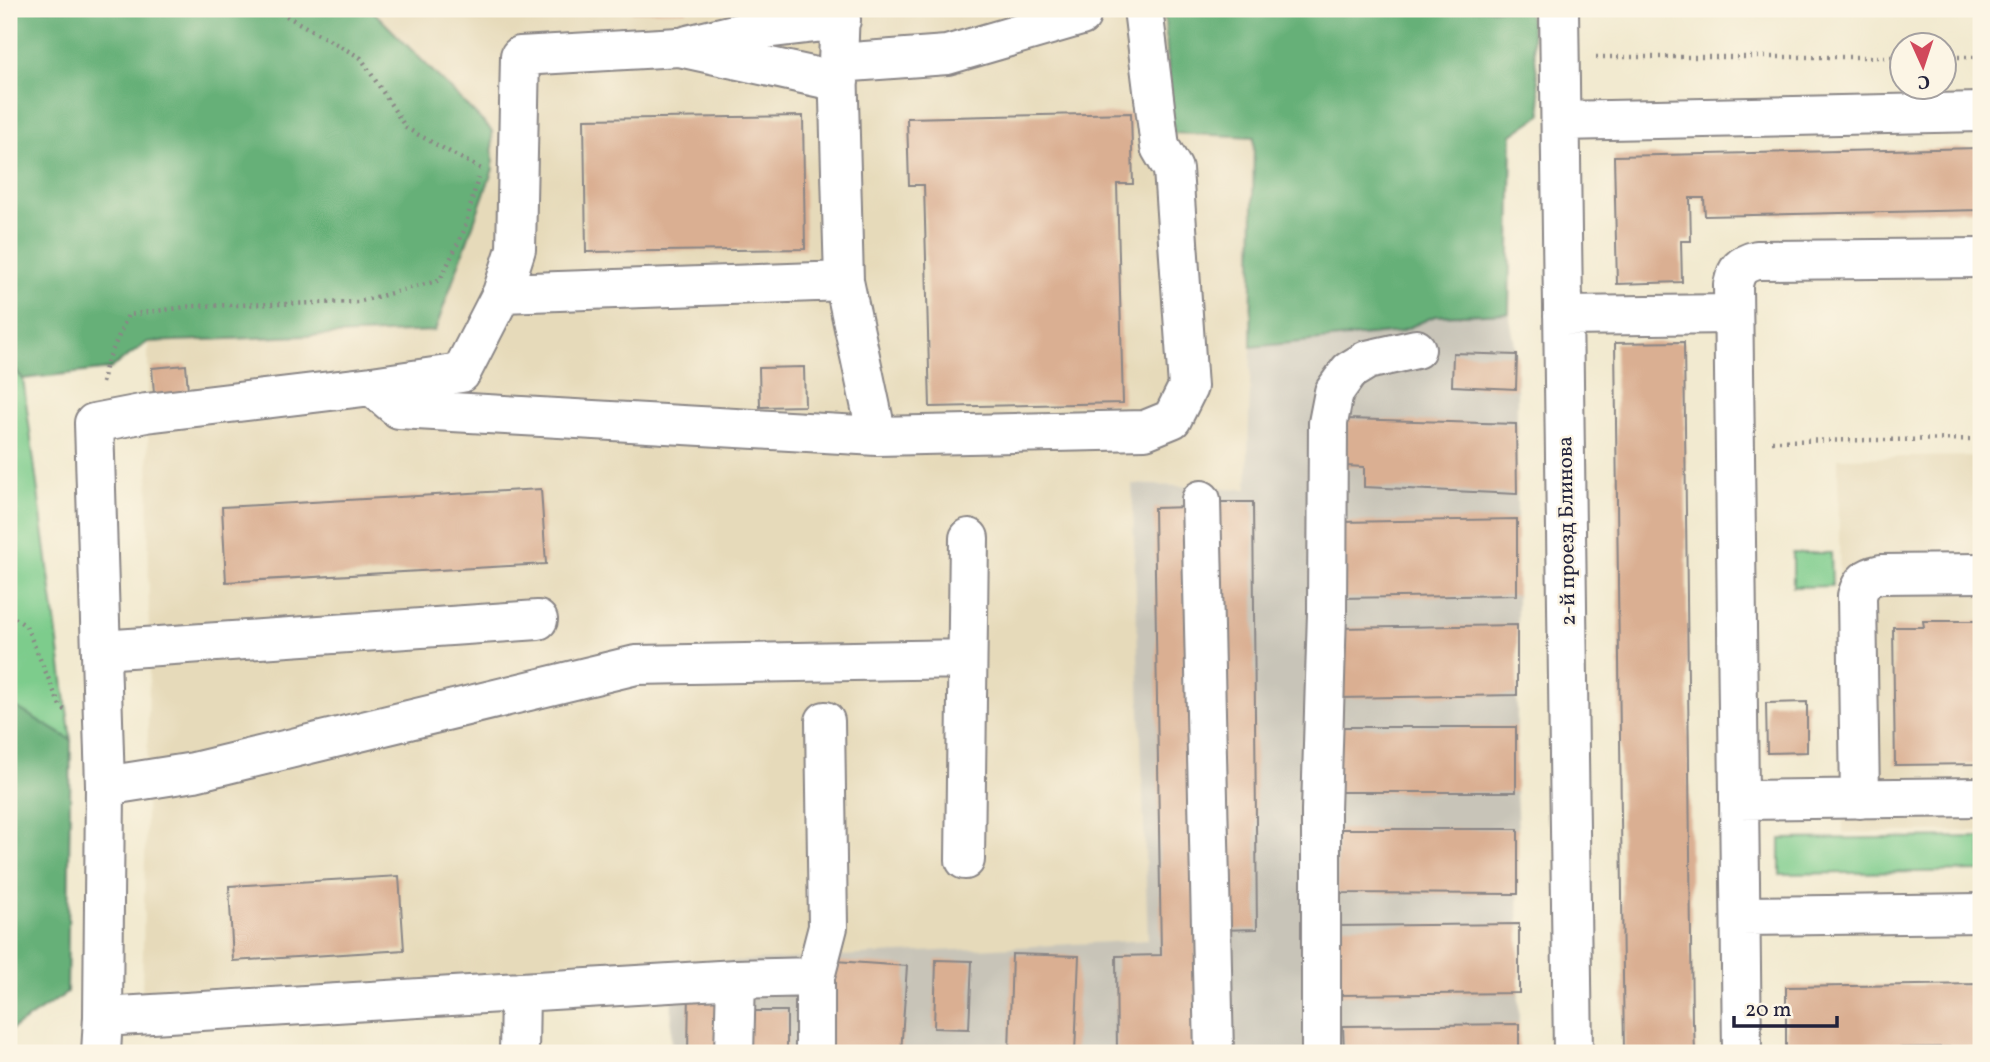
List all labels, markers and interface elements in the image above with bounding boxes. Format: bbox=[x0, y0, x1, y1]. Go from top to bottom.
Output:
north arrow bbox=[1888, 32, 1958, 102]
text: С bbox=[1917, 68, 1931, 94]
street label: 2-й проезд Блинова bbox=[1551, 436, 1584, 626]
scale bar bbox=[1734, 985, 1838, 1029]
text: 20 m bbox=[1745, 996, 1791, 1025]

